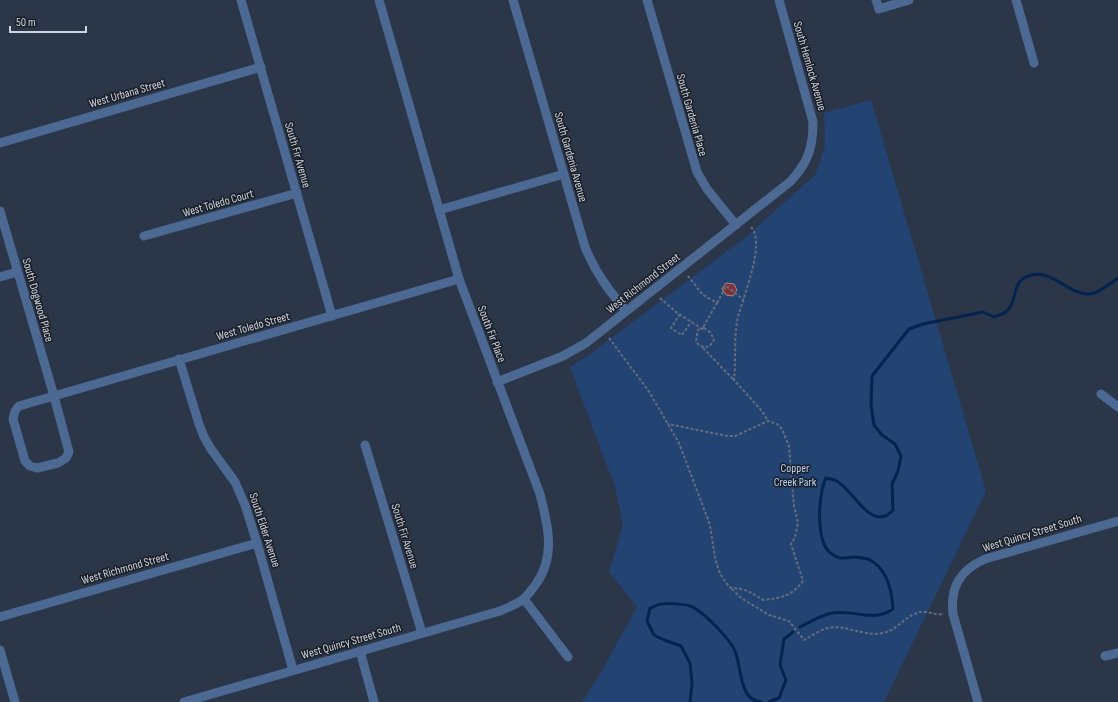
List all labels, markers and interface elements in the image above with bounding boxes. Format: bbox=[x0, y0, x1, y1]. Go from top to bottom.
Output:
scale bar bbox=[10, 8, 86, 34]
text: 50 m bbox=[16, 15, 36, 30]
street label: South Hemlock Avenue bbox=[790, 20, 829, 113]
street label: South Gardenia Place bbox=[673, 72, 710, 158]
street label: West Urbana Street bbox=[87, 75, 167, 111]
street label: South Gardenia Avenue bbox=[551, 111, 591, 204]
street label: South Fir Avenue bbox=[281, 121, 314, 190]
street label: West Toledo Court bbox=[181, 186, 256, 221]
street label: West Richmond Street bbox=[603, 250, 684, 317]
street label: South Dogwood Place bbox=[18, 257, 57, 344]
street label: South Fir Place bbox=[474, 304, 509, 365]
street label: West Toledo Street bbox=[215, 309, 292, 344]
park label: Copper Creek Park bbox=[774, 461, 817, 490]
street label: South Elder Avenue bbox=[245, 491, 284, 570]
street label: South Fir Avenue bbox=[387, 502, 422, 571]
street label: West Quincy Street South bbox=[981, 511, 1084, 556]
street label: West Richmond Street bbox=[80, 549, 171, 588]
street label: West Quincy Street South bbox=[300, 620, 403, 663]

